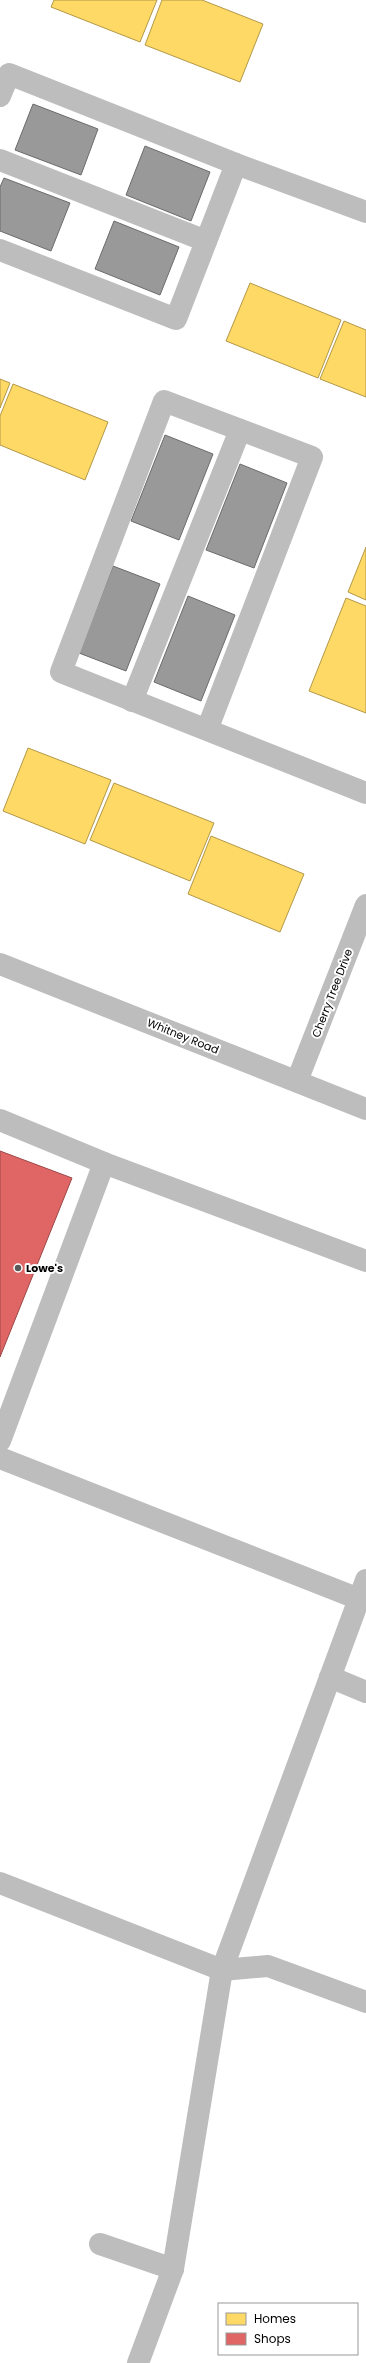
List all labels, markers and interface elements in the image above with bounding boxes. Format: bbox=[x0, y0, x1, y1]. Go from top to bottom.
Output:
street label: Cherry Tree Drive bbox=[308, 946, 356, 1040]
street label: Whitney Road bbox=[145, 1014, 221, 1058]
place label: Lowe's bbox=[26, 1260, 63, 1276]
marker: Lowe's bbox=[13, 1263, 23, 1273]
legend bbox=[218, 2303, 358, 2355]
text: Homes bbox=[254, 2310, 296, 2327]
text: Shops bbox=[254, 2330, 291, 2347]

